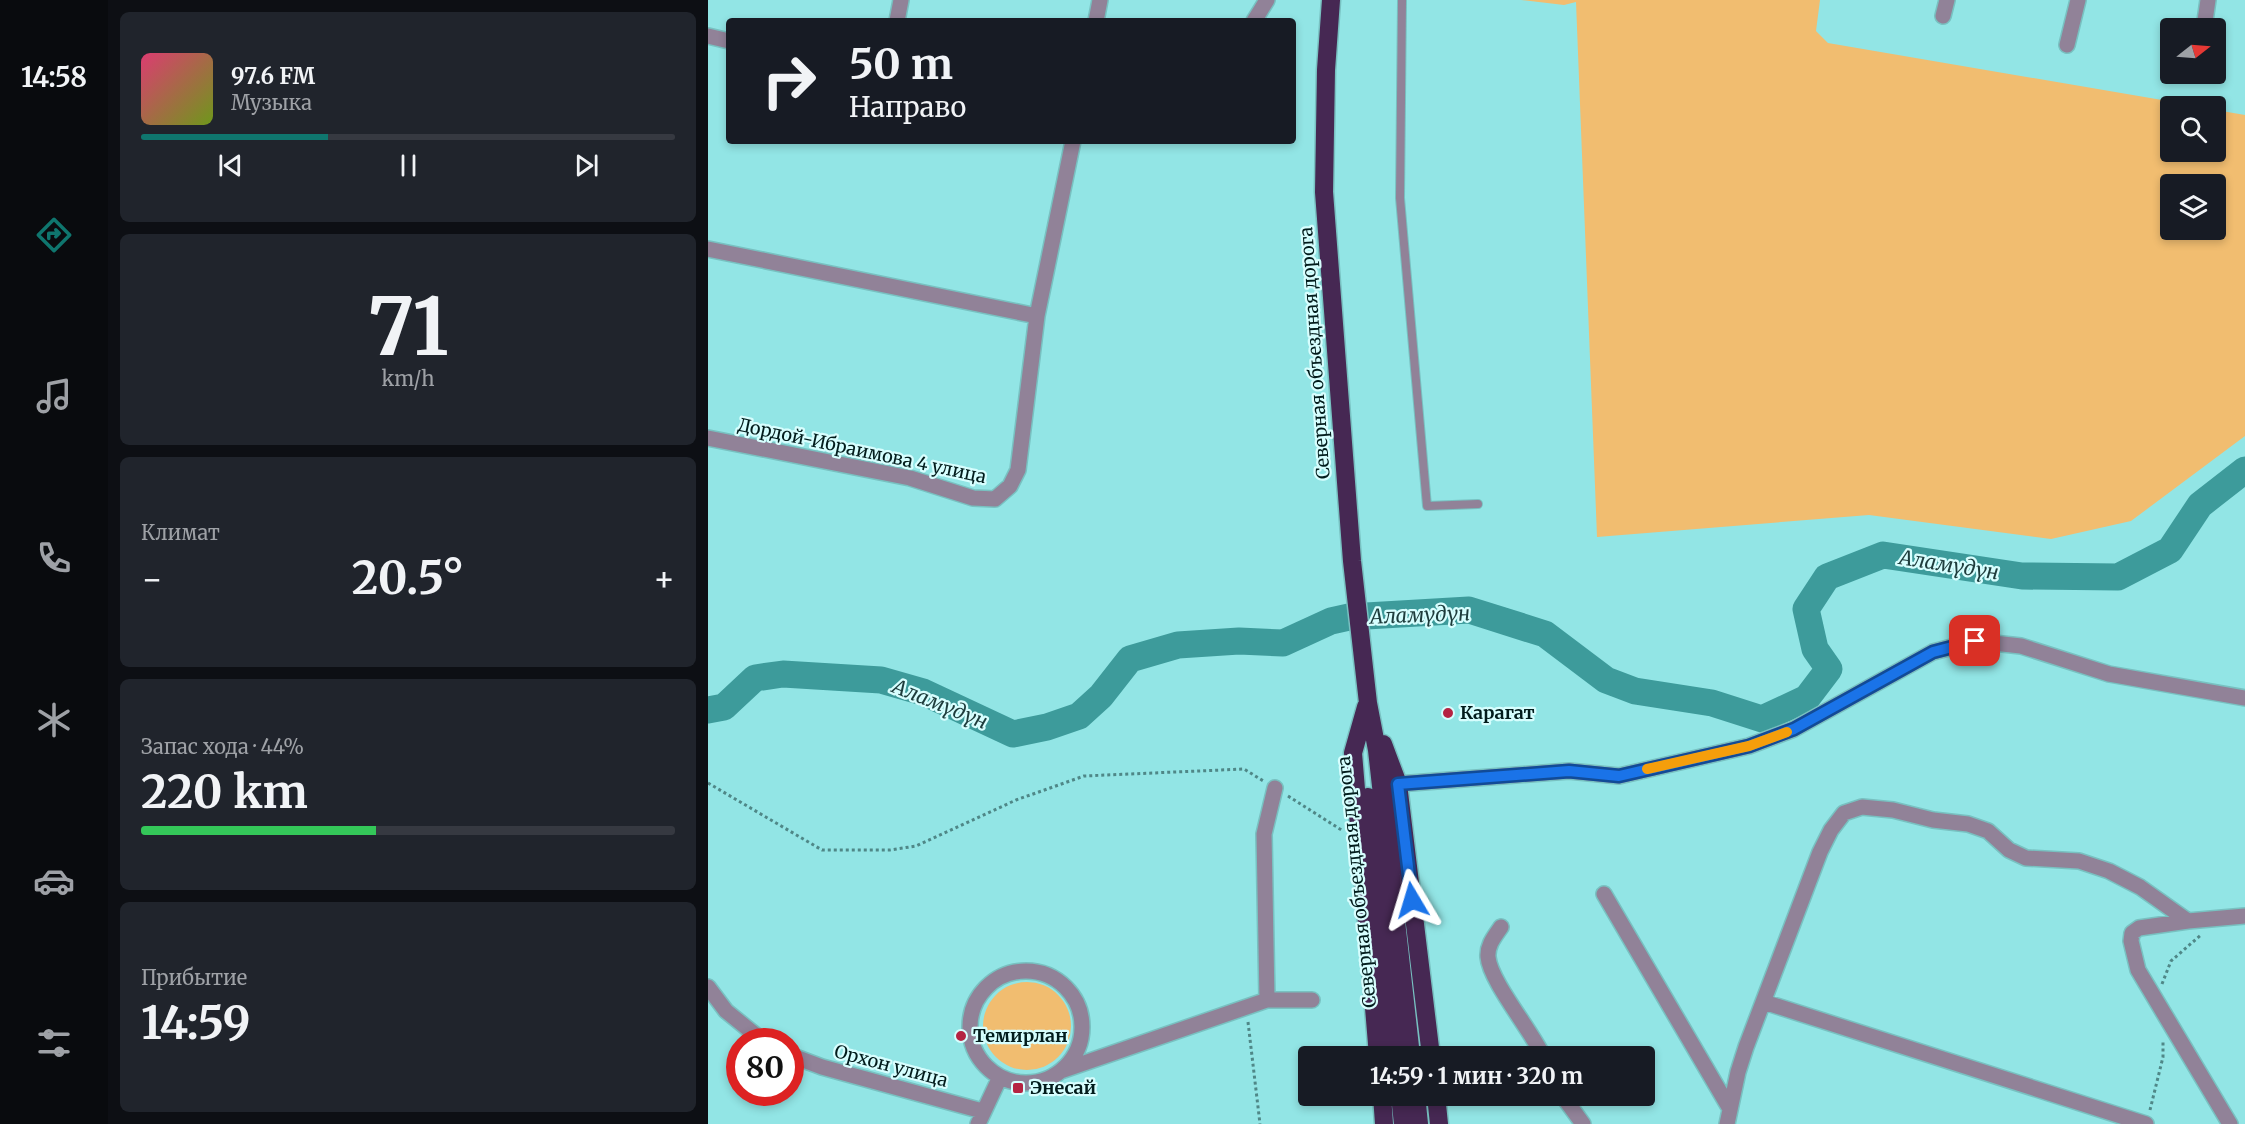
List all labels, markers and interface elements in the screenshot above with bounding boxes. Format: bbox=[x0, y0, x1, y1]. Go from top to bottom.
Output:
north arrow bbox=[2160, 18, 2226, 84]
map controls bbox=[2160, 18, 2226, 240]
text: 50 m bbox=[849, 38, 953, 90]
icon: right bbox=[750, 42, 828, 120]
text: 14:58 bbox=[21, 60, 87, 94]
text: 97.6 FM bbox=[231, 62, 315, 90]
text: Музыка bbox=[231, 90, 312, 115]
text: Направо bbox=[849, 90, 966, 124]
button: search bbox=[2160, 96, 2226, 162]
icon: previous bbox=[214, 149, 247, 182]
icon: pause bbox=[392, 149, 425, 182]
icon: next bbox=[570, 149, 603, 182]
button: layers bbox=[2160, 174, 2226, 240]
icon: directions bbox=[33, 214, 75, 256]
street label: Северная объездная дорога bbox=[1294, 226, 1335, 480]
text: 71 bbox=[367, 278, 449, 376]
text: km/h bbox=[382, 366, 434, 391]
icon: music bbox=[33, 375, 75, 417]
street label: Дордой-Ибраимова 4 улица bbox=[736, 413, 989, 488]
text: Климат bbox=[141, 520, 220, 545]
icon: phone bbox=[33, 537, 75, 579]
water label: Аламүдүн bbox=[1896, 544, 2001, 585]
text: 20.5° bbox=[352, 550, 464, 606]
text: − bbox=[141, 559, 163, 600]
text: + bbox=[653, 559, 675, 600]
water label: Аламүдүн bbox=[1367, 600, 1470, 629]
pin bbox=[1949, 615, 2000, 666]
icon: arrive bbox=[1958, 624, 1991, 657]
water label: Аламүдүн bbox=[887, 672, 991, 734]
icon: climate bbox=[33, 699, 75, 741]
place label: Карагат bbox=[1460, 701, 1535, 724]
marker: Карагат bbox=[1441, 706, 1455, 720]
text: Запас хода · 44% bbox=[141, 734, 304, 759]
street label: Северная объездная дорога bbox=[1332, 755, 1381, 1009]
text: 220 km bbox=[141, 764, 308, 820]
icon: car bbox=[33, 860, 75, 902]
position arrow bbox=[1380, 868, 1444, 932]
text: Прибытие bbox=[141, 965, 247, 990]
text: 14:59 bbox=[141, 995, 251, 1051]
icon: filters bbox=[33, 1022, 75, 1064]
place label: Темирлан bbox=[973, 1024, 1068, 1047]
speed limit sign: 80 bbox=[726, 1028, 804, 1106]
marker: Темирлан bbox=[954, 1029, 968, 1043]
street label: Орхон улица bbox=[832, 1039, 951, 1092]
text: 14:59 · 1 мин · 320 m bbox=[1370, 1062, 1583, 1090]
place label: Энесай bbox=[1030, 1076, 1097, 1099]
marker: Энесай bbox=[1011, 1081, 1025, 1095]

